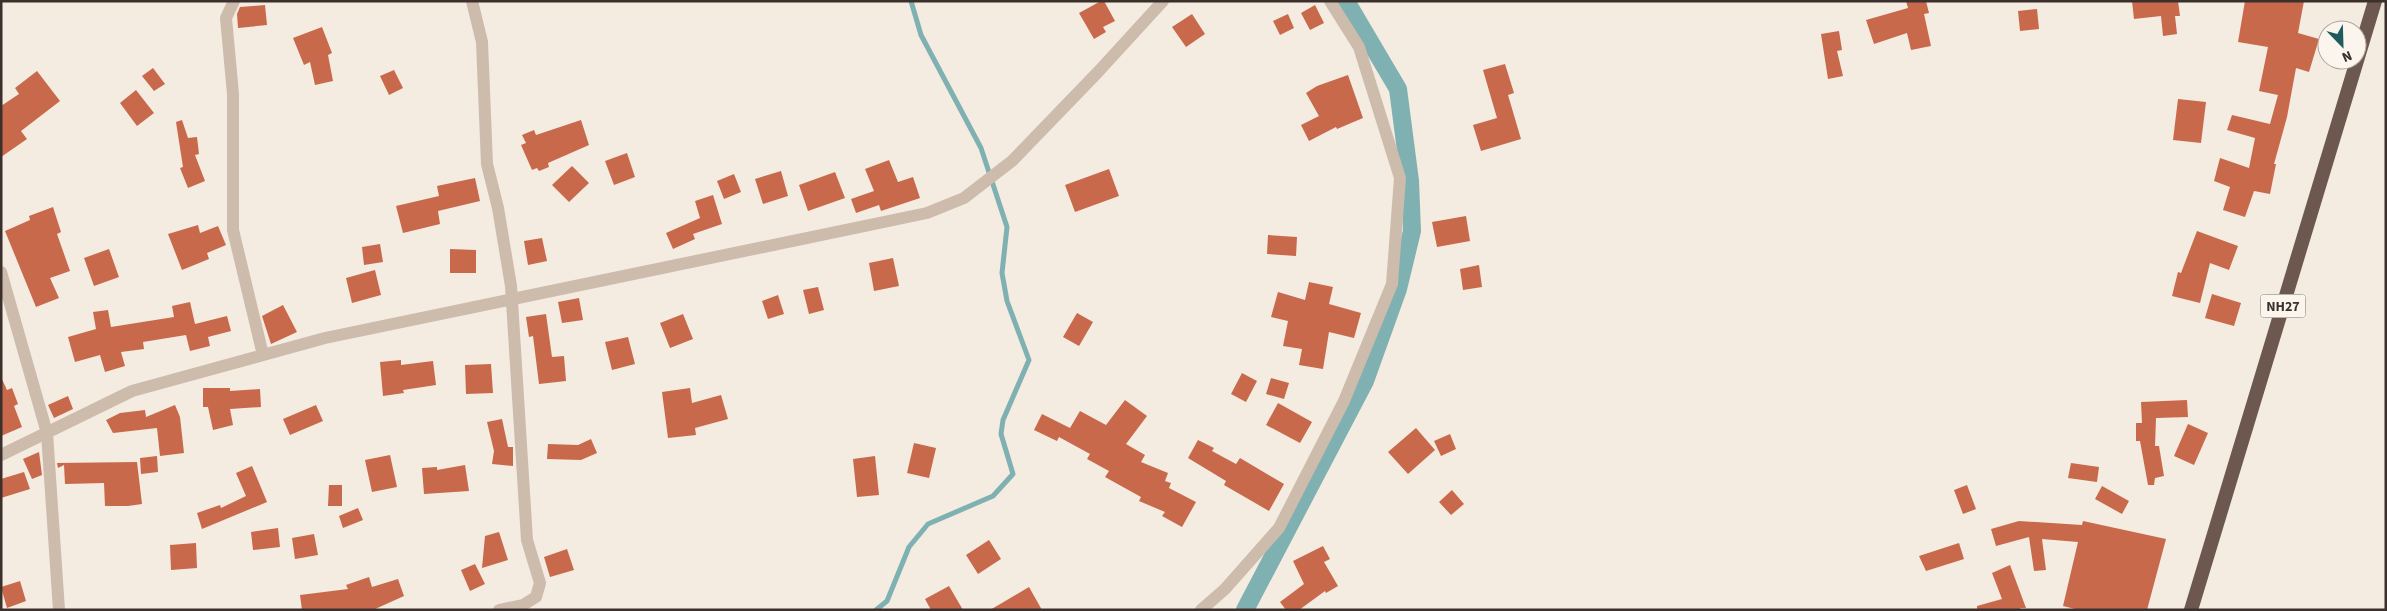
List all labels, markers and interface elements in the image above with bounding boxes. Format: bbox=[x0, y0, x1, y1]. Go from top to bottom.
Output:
north arrow bbox=[2317, 20, 2367, 70]
text: N bbox=[2338, 45, 2355, 67]
road number: NH27 bbox=[2260, 294, 2306, 318]

